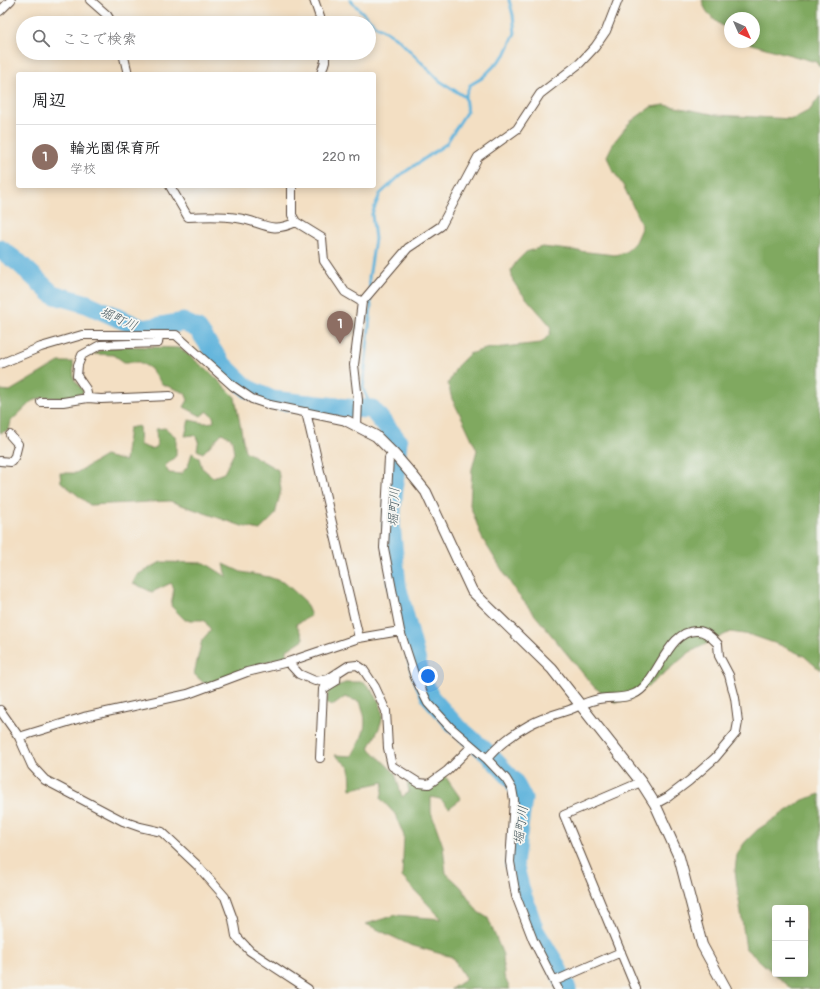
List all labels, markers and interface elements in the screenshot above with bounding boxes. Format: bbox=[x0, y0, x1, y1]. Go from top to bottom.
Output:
north arrow bbox=[724, 12, 760, 48]
search box bbox=[16, 16, 376, 60]
icon: search bbox=[30, 27, 52, 49]
text: ここで検索 bbox=[62, 30, 137, 49]
text: 周辺 bbox=[32, 90, 66, 111]
text: 輪光園保育所 bbox=[70, 139, 160, 158]
text: 1 bbox=[42, 149, 48, 165]
text: 220 m bbox=[322, 149, 360, 165]
text: 学校 bbox=[70, 161, 96, 177]
water label: 堀町川 bbox=[98, 304, 140, 334]
pin: 1 bbox=[327, 311, 353, 344]
water label: 堀町川 bbox=[385, 487, 403, 527]
your location bbox=[418, 666, 438, 686]
water label: 堀町川 bbox=[510, 805, 532, 846]
map controls bbox=[772, 905, 808, 977]
button: + bbox=[772, 905, 808, 941]
button: − bbox=[772, 941, 808, 977]

